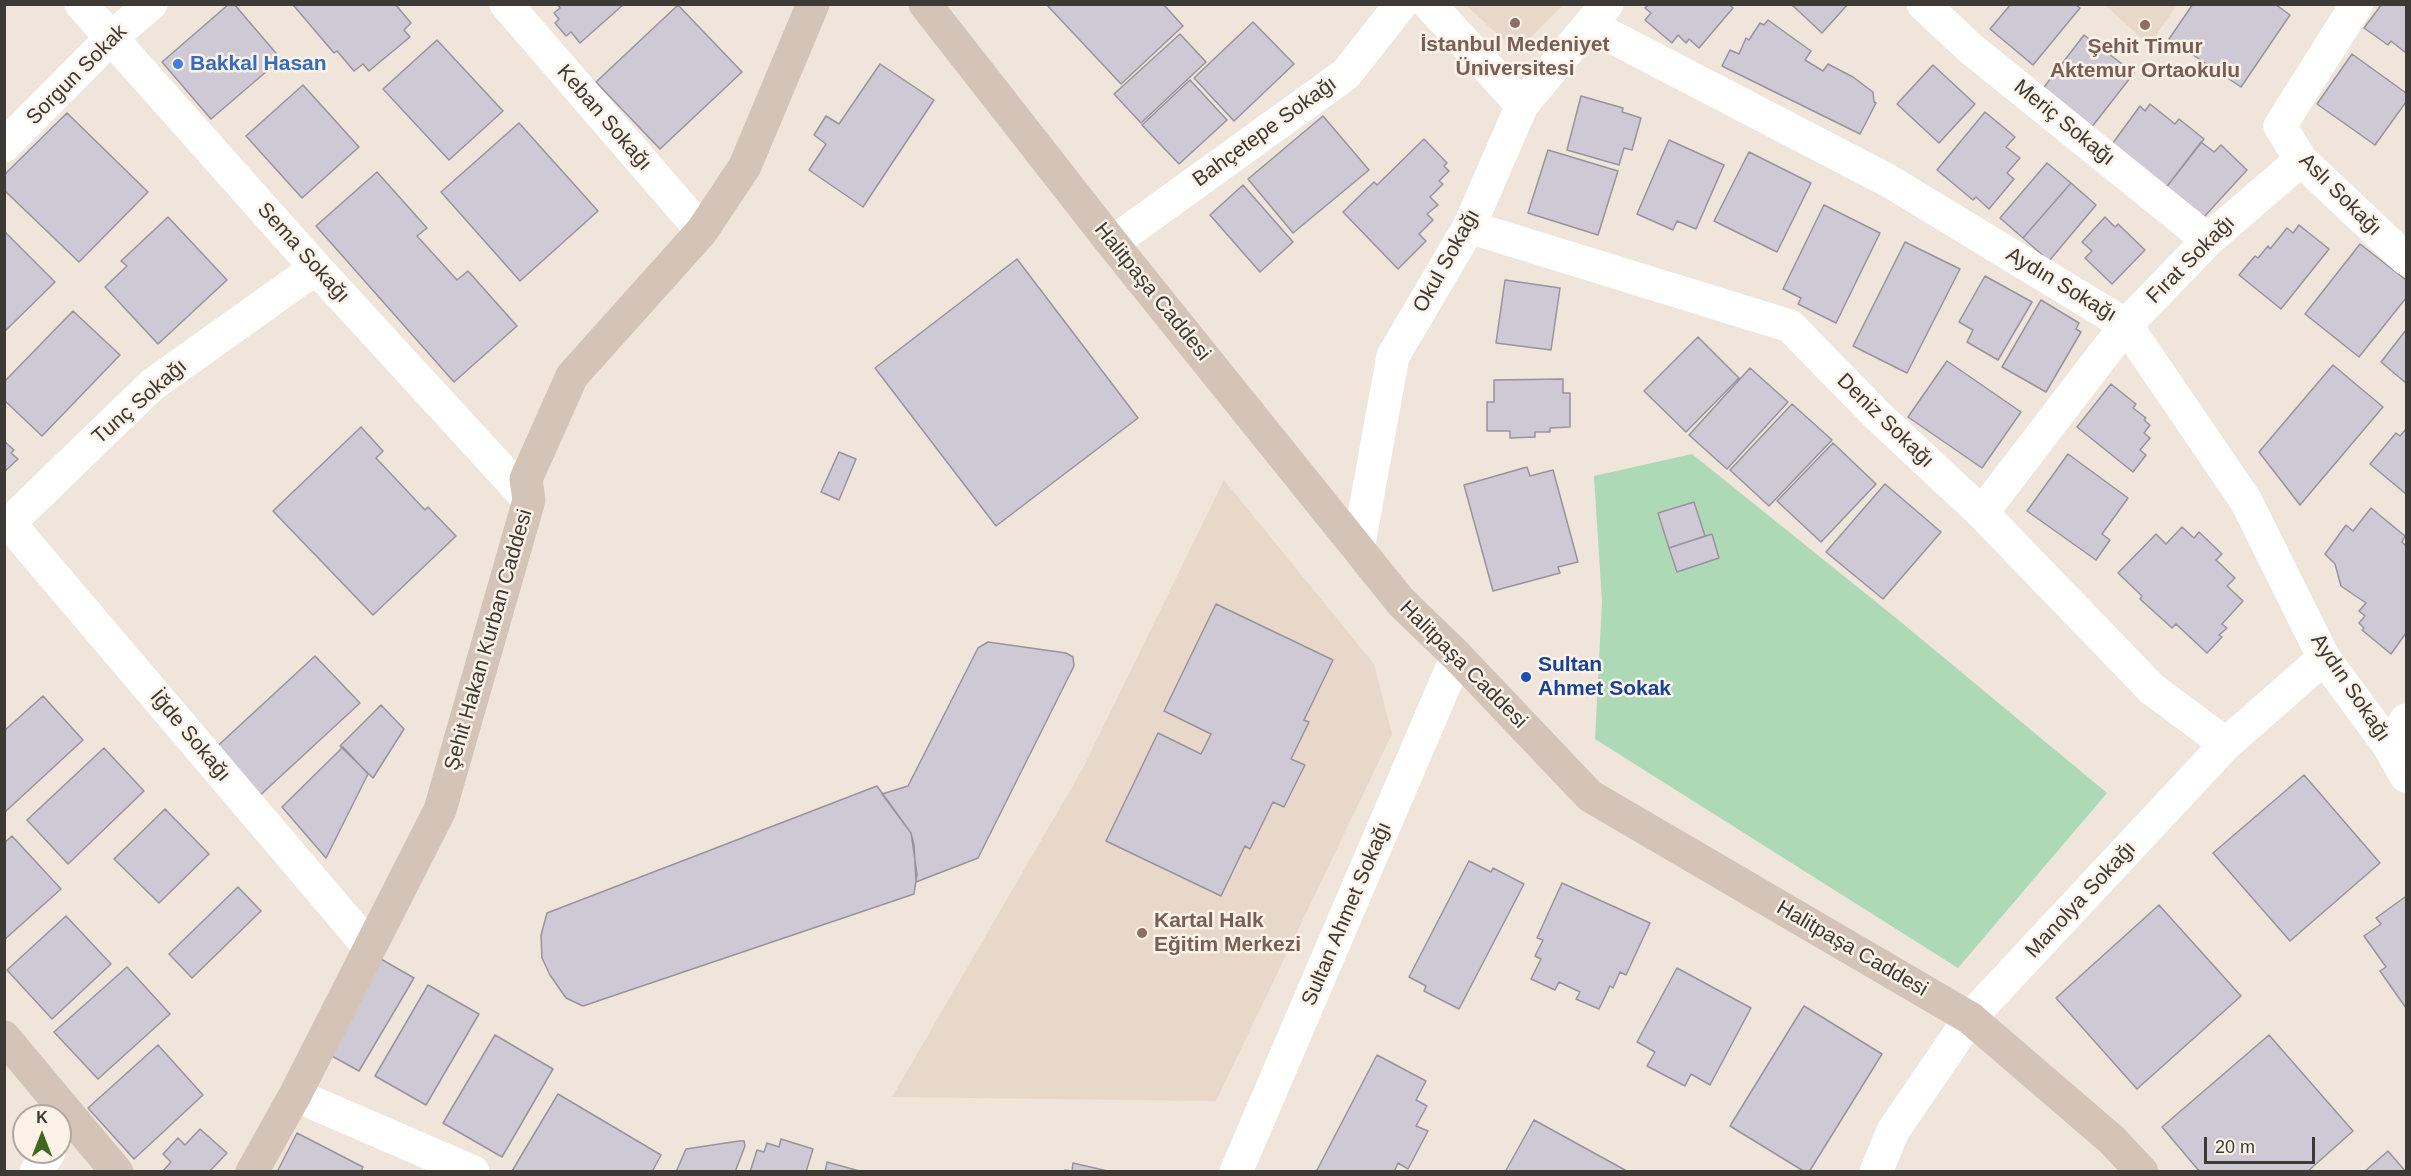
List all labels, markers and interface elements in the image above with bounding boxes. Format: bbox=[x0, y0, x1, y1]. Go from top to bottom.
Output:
marker: İstanbul Medeniyet Üniversitesi bbox=[1508, 16, 1522, 30]
marker: Şehit Timur Aktemur Ortaokulu bbox=[2138, 18, 2152, 32]
street label: Sorgun Sokak bbox=[21, 19, 133, 131]
place label: İstanbul Medeniyet Üniversitesi bbox=[1420, 32, 1610, 82]
place label: Şehit Timur Aktemur Ortaokulu bbox=[2050, 34, 2240, 84]
place label: Bakkal Hasan bbox=[190, 51, 327, 77]
marker: Bakkal Hasan bbox=[171, 57, 185, 71]
street label: Keban Sokağı bbox=[551, 60, 657, 176]
street label: Bahçetepe Sokağı bbox=[1188, 71, 1342, 193]
street label: Meriç Sokağı bbox=[2008, 75, 2120, 171]
street label: Aslı Sokağı bbox=[2294, 149, 2386, 241]
street label: Sema Sokağı bbox=[251, 198, 355, 308]
street label: Okul Sokağı bbox=[1408, 205, 1486, 317]
street label: Fırat Sokağı bbox=[2142, 211, 2240, 309]
street label: Halitpaşa Caddesi bbox=[1089, 218, 1215, 366]
street label: Aydın Sokağı bbox=[2001, 242, 2121, 328]
street label: Tunç Sokağı bbox=[88, 354, 192, 450]
street label: Deniz Sokağı bbox=[1831, 369, 1939, 473]
street label: Şehit Hakan Kurban Caddesi bbox=[440, 506, 538, 774]
street label: Halitpaşa Caddesi bbox=[1394, 596, 1532, 734]
street label: Aydın Sokağı bbox=[2305, 629, 2395, 747]
place label: Sultan Ahmet Sokak bbox=[1538, 652, 1671, 702]
marker: Sultan Ahmet Sokak bbox=[1519, 670, 1533, 684]
street label: İğde Sokağı bbox=[144, 685, 236, 787]
street label: Sultan Ahmet Sokağı bbox=[1297, 818, 1397, 1010]
street label: Manolya Sokağı bbox=[2020, 836, 2142, 964]
street label: Halitpaşa Caddesi bbox=[1772, 895, 1932, 1003]
place label: Kartal Halk Eğitim Merkezi bbox=[1154, 908, 1301, 958]
marker: Kartal Halk Eğitim Merkezi bbox=[1135, 926, 1149, 940]
north arrow bbox=[12, 1104, 72, 1164]
text: K bbox=[36, 1109, 48, 1126]
scale bar bbox=[2207, 1125, 2318, 1163]
text: 20 m bbox=[2215, 1137, 2255, 1157]

